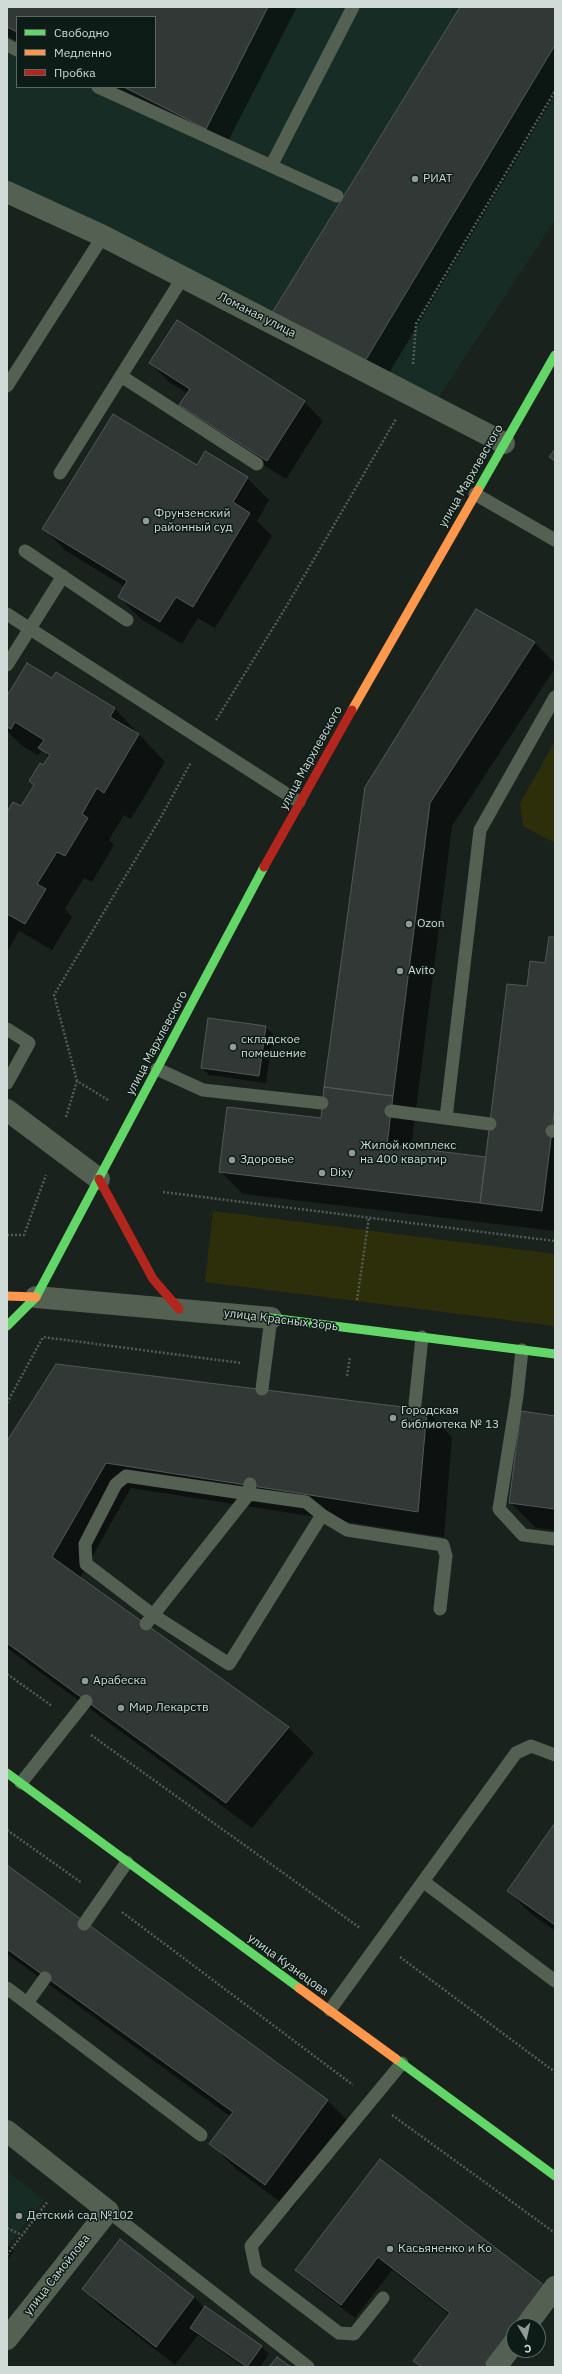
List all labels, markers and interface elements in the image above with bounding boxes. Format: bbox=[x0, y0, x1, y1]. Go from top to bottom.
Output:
legend bbox=[16, 16, 156, 88]
text: Свободно bbox=[54, 25, 109, 40]
text: Медленно bbox=[54, 45, 112, 60]
text: Пробка bbox=[54, 65, 96, 80]
place label: РИАТ bbox=[423, 172, 453, 186]
marker: РИАТ bbox=[410, 174, 420, 184]
street label: Ломаная улица bbox=[216, 289, 298, 341]
street label: улица Мархлевского bbox=[436, 422, 506, 530]
place label: Фрунзенский районный суд bbox=[154, 507, 233, 535]
marker: Фрунзенский районный суд bbox=[141, 516, 151, 526]
street label: улица Мархлевского bbox=[277, 704, 345, 812]
place label: Ozon bbox=[417, 917, 444, 931]
marker: Ozon bbox=[404, 919, 414, 929]
place label: Avito bbox=[408, 964, 435, 978]
marker: Avito bbox=[395, 966, 405, 976]
street label: улица Мархлевского bbox=[123, 988, 191, 1098]
place label: складское помешение bbox=[241, 1033, 306, 1061]
marker: складское помешение bbox=[228, 1042, 238, 1052]
place label: Жилой комплекс на 400 квартир bbox=[360, 1139, 456, 1167]
marker: Жилой комплекс на 400 квартир bbox=[347, 1148, 357, 1158]
place label: Здоровье bbox=[240, 1153, 294, 1167]
marker: Здоровье bbox=[227, 1155, 237, 1165]
place label: Dixy bbox=[330, 1166, 353, 1180]
marker: Dixy bbox=[317, 1168, 327, 1178]
street label: улица Красных Зорь bbox=[223, 1306, 339, 1334]
place label: Городская библиотека № 13 bbox=[401, 1404, 499, 1432]
marker: Городская библиотека № 13 bbox=[388, 1413, 398, 1423]
place label: Арабеска bbox=[93, 1674, 146, 1688]
marker: Арабеска bbox=[80, 1676, 90, 1686]
place label: Мир Лекарств bbox=[129, 1701, 209, 1715]
marker: Мир Лекарств bbox=[116, 1703, 126, 1713]
street label: улица Кузнецова bbox=[245, 1931, 331, 1999]
place label: Детский сад №102 bbox=[27, 2209, 134, 2223]
marker: Детский сад №102 bbox=[14, 2211, 24, 2221]
street label: улица Самойлова bbox=[21, 2232, 93, 2318]
place label: Касьяненко и Ко bbox=[398, 2242, 492, 2256]
marker: Касьяненко и Ко bbox=[385, 2244, 395, 2254]
north arrow bbox=[506, 2318, 546, 2358]
text: С bbox=[523, 2341, 532, 2356]

